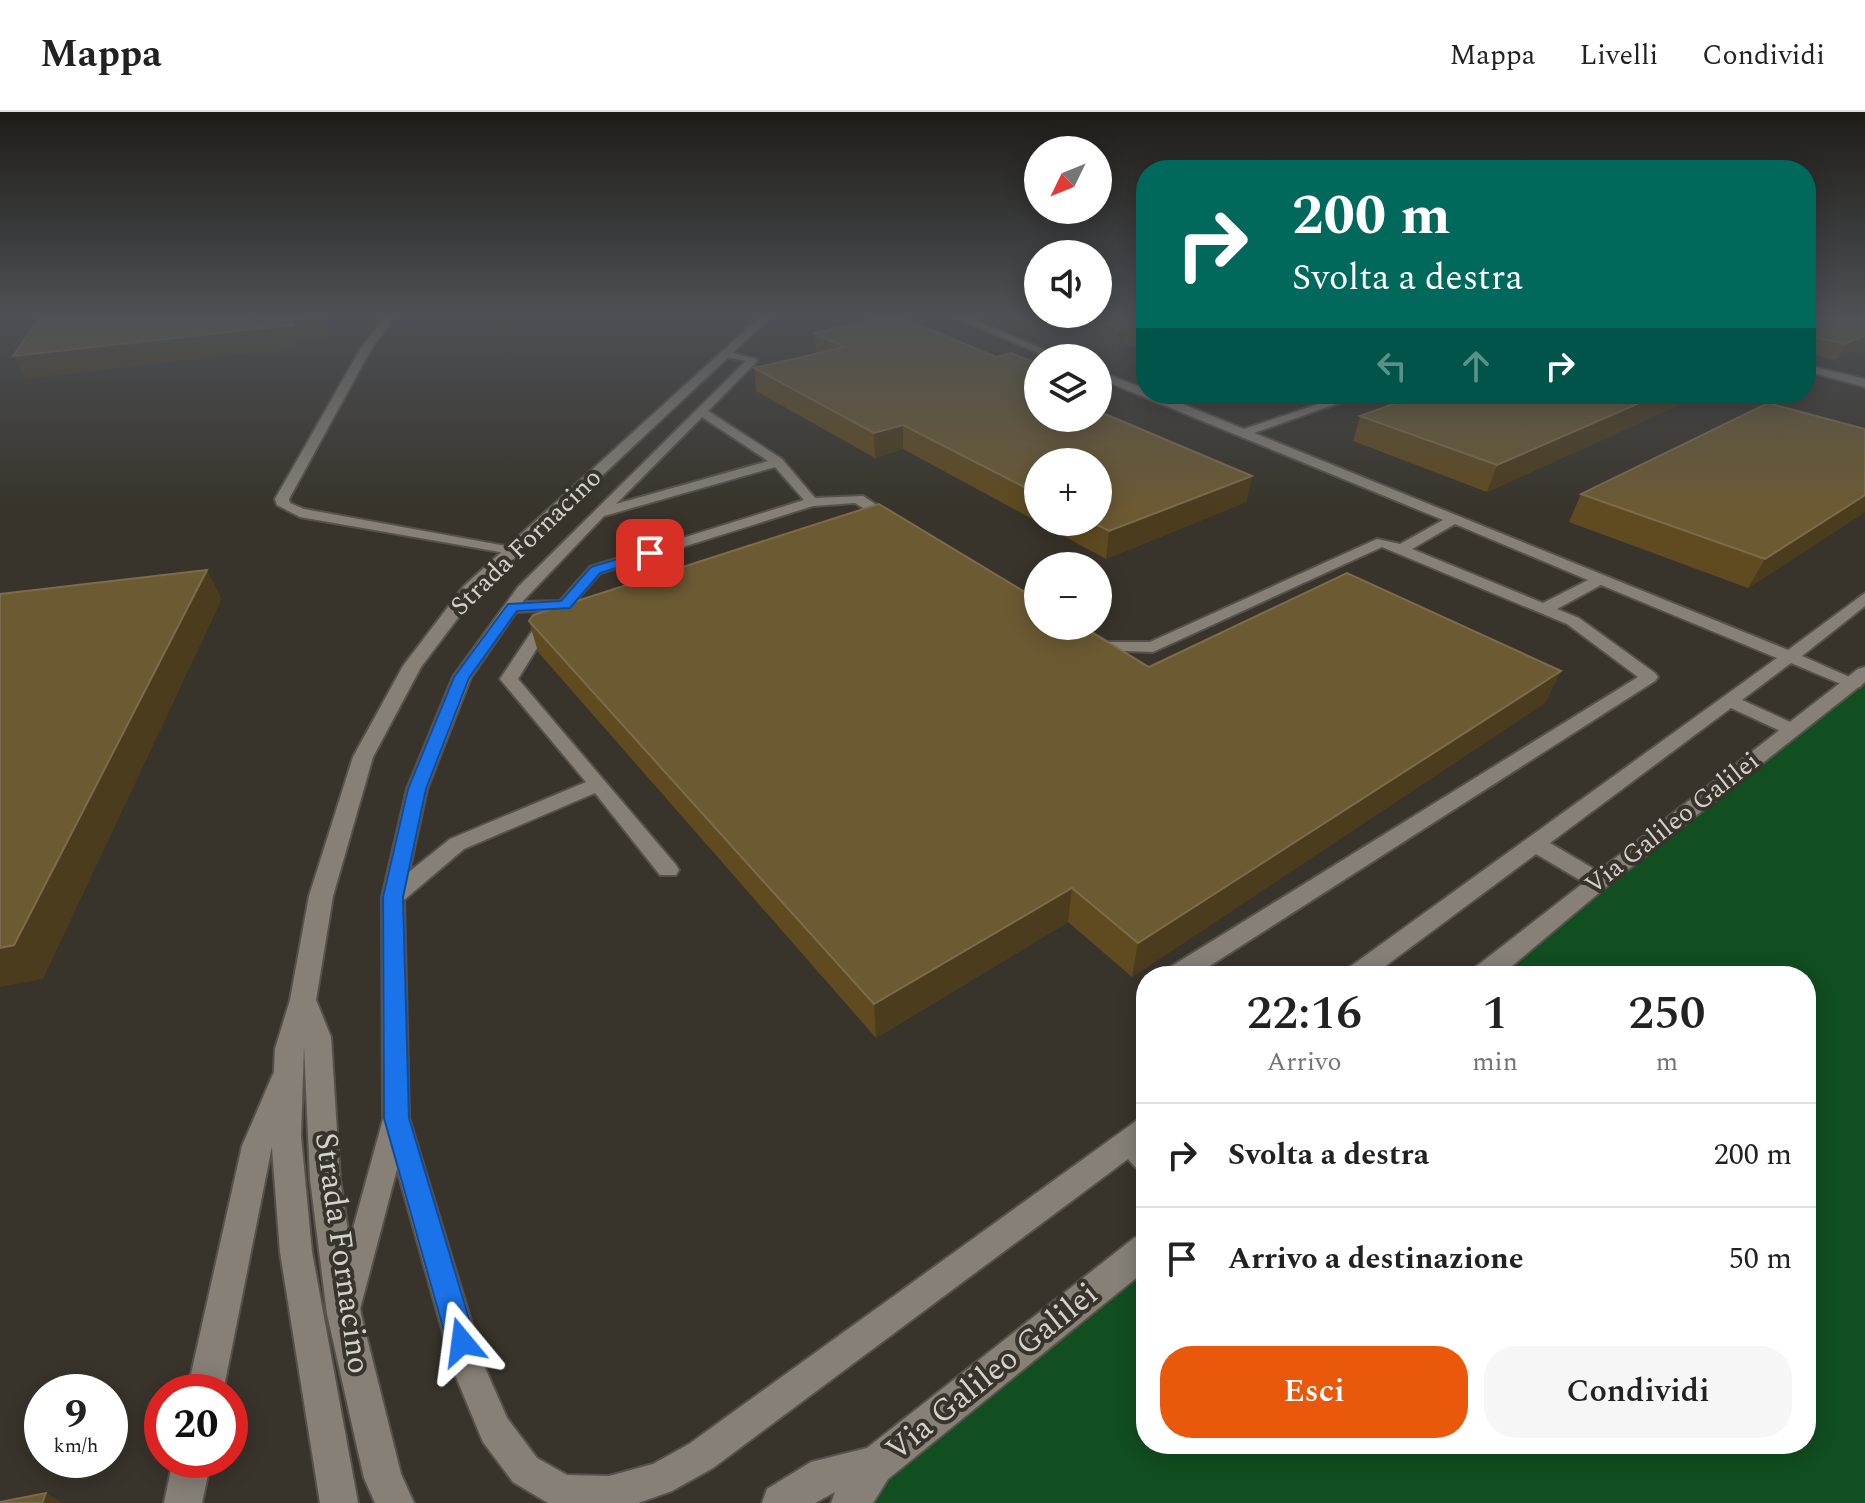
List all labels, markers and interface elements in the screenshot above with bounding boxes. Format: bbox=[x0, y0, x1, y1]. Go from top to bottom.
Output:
text: Mappa bbox=[40, 26, 162, 84]
text: Mappa bbox=[1449, 34, 1536, 77]
text: Livelli bbox=[1580, 34, 1658, 77]
text: Condividi bbox=[1702, 34, 1825, 77]
north arrow bbox=[1024, 136, 1112, 224]
map controls bbox=[1024, 136, 1112, 640]
text: 200 m bbox=[1292, 174, 1451, 259]
icon: right bbox=[1160, 192, 1264, 296]
button: sound bbox=[1024, 240, 1112, 328]
text: Svolta a destra bbox=[1292, 251, 1523, 306]
button: layers bbox=[1024, 344, 1112, 432]
icon: left bbox=[1370, 344, 1414, 388]
icon: ahead bbox=[1454, 344, 1498, 388]
icon: right bbox=[1538, 344, 1582, 388]
button: + bbox=[1024, 448, 1112, 536]
street label: Strada Fornacino bbox=[441, 459, 611, 625]
pin bbox=[616, 519, 684, 587]
icon: arrive bbox=[628, 531, 672, 575]
button: − bbox=[1024, 552, 1112, 640]
street label: Via Galileo Galilei bbox=[1576, 742, 1768, 904]
text: 22:16 bbox=[1246, 977, 1362, 1050]
text: 1 bbox=[1482, 977, 1508, 1050]
text: 250 bbox=[1628, 977, 1706, 1050]
text: Arrivo bbox=[1267, 1042, 1342, 1082]
text: min bbox=[1472, 1042, 1518, 1082]
text: m bbox=[1656, 1042, 1678, 1082]
street label: Strada Fornacino bbox=[301, 1129, 383, 1377]
text: Svolta a destra bbox=[1228, 1132, 1429, 1178]
text: 200 m bbox=[1714, 1132, 1792, 1178]
icon: right bbox=[1160, 1133, 1204, 1177]
text: Arrivo a destinazione bbox=[1228, 1236, 1524, 1282]
text: 50 m bbox=[1729, 1236, 1792, 1282]
icon: arrive bbox=[1160, 1237, 1204, 1281]
street label: Via Galileo Galilei bbox=[875, 1271, 1109, 1473]
position arrow bbox=[420, 1300, 504, 1384]
button: Esci bbox=[1160, 1346, 1468, 1438]
button: Condividi bbox=[1484, 1346, 1792, 1438]
speed limit sign: 20 bbox=[144, 1374, 248, 1478]
text: 9 bbox=[65, 1385, 87, 1446]
text: km/h bbox=[54, 1431, 99, 1461]

